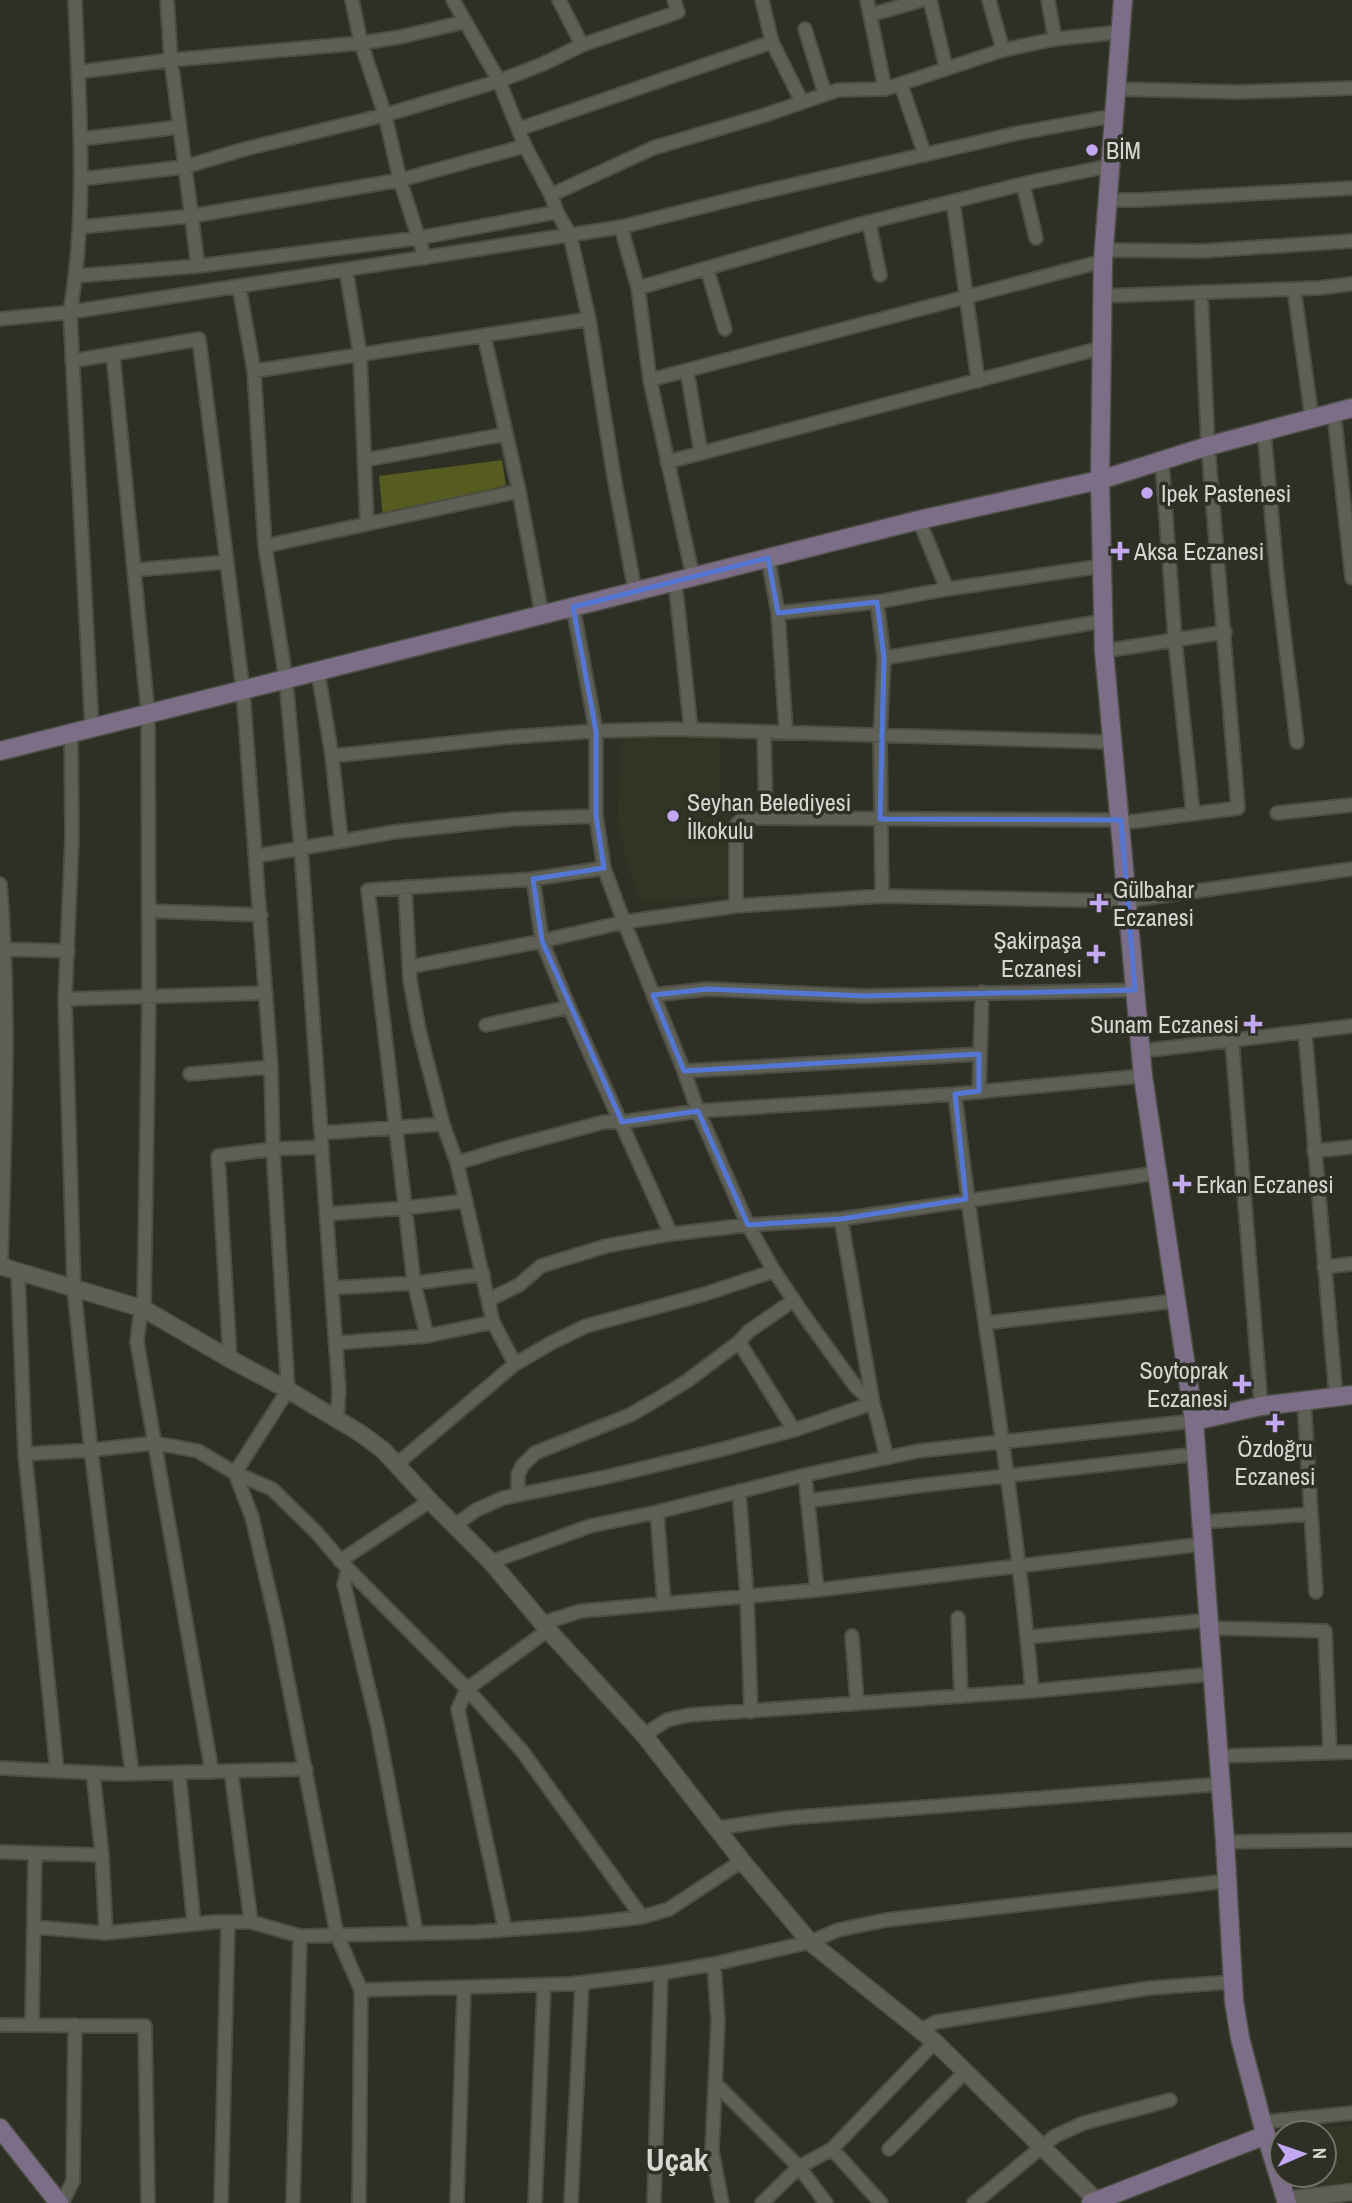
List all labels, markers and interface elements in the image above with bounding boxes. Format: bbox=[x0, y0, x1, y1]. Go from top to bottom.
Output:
place label: BİM bbox=[1106, 134, 1141, 166]
marker: BİM bbox=[1084, 142, 1100, 158]
place label: Ipek Pastenesi bbox=[1161, 477, 1291, 509]
marker: Ipek Pastenesi bbox=[1139, 485, 1155, 501]
place label: Aksa Eczanesi bbox=[1133, 535, 1264, 567]
marker: Aksa Eczanesi bbox=[1112, 543, 1128, 559]
place label: Seyhan Belediyesi İlkokulu bbox=[687, 786, 851, 846]
marker: Seyhan Belediyesi İlkokulu bbox=[665, 808, 681, 824]
place label: Gülbahar Eczanesi bbox=[1113, 873, 1194, 933]
marker: Gülbahar Eczanesi bbox=[1091, 895, 1107, 911]
place label: Şakirpaşa Eczanesi bbox=[993, 924, 1082, 984]
marker: Şakirpaşa Eczanesi bbox=[1088, 946, 1104, 962]
place label: Sunam Eczanesi bbox=[1090, 1008, 1239, 1040]
marker: Sunam Eczanesi bbox=[1245, 1016, 1261, 1032]
place label: Erkan Eczanesi bbox=[1196, 1168, 1334, 1200]
marker: Erkan Eczanesi bbox=[1174, 1176, 1190, 1192]
place label: Soytoprak Eczanesi bbox=[1139, 1354, 1228, 1414]
marker: Soytoprak Eczanesi bbox=[1234, 1376, 1250, 1392]
marker: Özdoğru Eczanesi bbox=[1267, 1415, 1283, 1431]
place label: Özdoğru Eczanesi bbox=[1235, 1432, 1315, 1492]
north arrow bbox=[1268, 2119, 1338, 2189]
district label: Uçak bbox=[646, 2138, 709, 2181]
text: N bbox=[1307, 2147, 1333, 2159]

